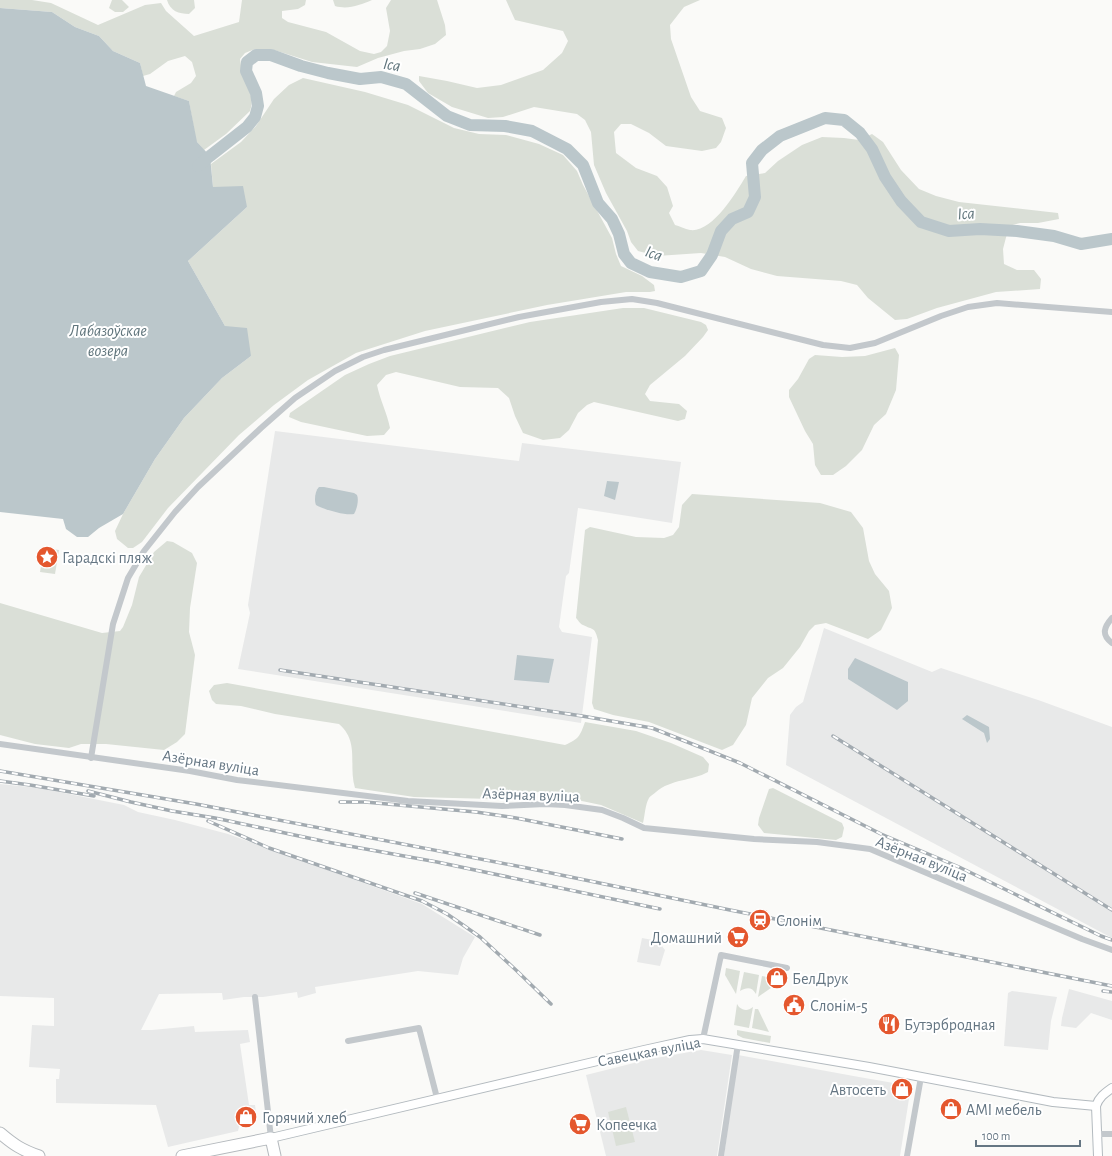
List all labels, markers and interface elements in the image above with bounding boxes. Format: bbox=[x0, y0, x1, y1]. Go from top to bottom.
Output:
water label: Іса bbox=[382, 55, 402, 74]
water label: Іса bbox=[957, 204, 975, 223]
water label: Іса bbox=[643, 243, 665, 264]
water label: Лабазоўскае возера bbox=[68, 322, 147, 360]
place icon: Гарадскі пляж bbox=[34, 544, 60, 570]
place label: Гарадскі пляж bbox=[62, 550, 153, 566]
street label: Азёрная вуліца bbox=[161, 747, 260, 780]
street label: Азёрная вуліца bbox=[482, 785, 580, 806]
street label: Азёрная вуліца bbox=[873, 833, 970, 886]
station icon: Слонім bbox=[747, 907, 773, 933]
place label: Слонім bbox=[776, 913, 822, 929]
supermarket icon: Домашний bbox=[725, 924, 751, 950]
place label: Домашний bbox=[651, 930, 722, 946]
shop icon: БелДрук bbox=[764, 965, 790, 991]
place label: БелДрук bbox=[792, 971, 849, 988]
public building icon: Слонім-5 bbox=[781, 992, 807, 1018]
place label: Слонім-5 bbox=[810, 998, 868, 1014]
restaurant icon: Бутэрбродная bbox=[876, 1011, 902, 1037]
place label: Бутэрбродная bbox=[904, 1017, 996, 1034]
street label: Савецкая вуліца bbox=[596, 1034, 702, 1071]
shop icon: Автосеть bbox=[889, 1076, 915, 1102]
place label: Автосеть bbox=[830, 1082, 886, 1098]
shop icon: AMI мебель bbox=[938, 1096, 964, 1122]
place label: AMI мебель bbox=[966, 1102, 1042, 1118]
shop icon: Горячий хлеб bbox=[233, 1104, 259, 1130]
place label: Горячий хлеб bbox=[262, 1110, 347, 1126]
supermarket icon: Копеечка bbox=[567, 1111, 593, 1137]
place label: Копеечка bbox=[596, 1117, 657, 1133]
scale bar bbox=[976, 1122, 1080, 1148]
text: 100 m bbox=[982, 1130, 1010, 1142]

